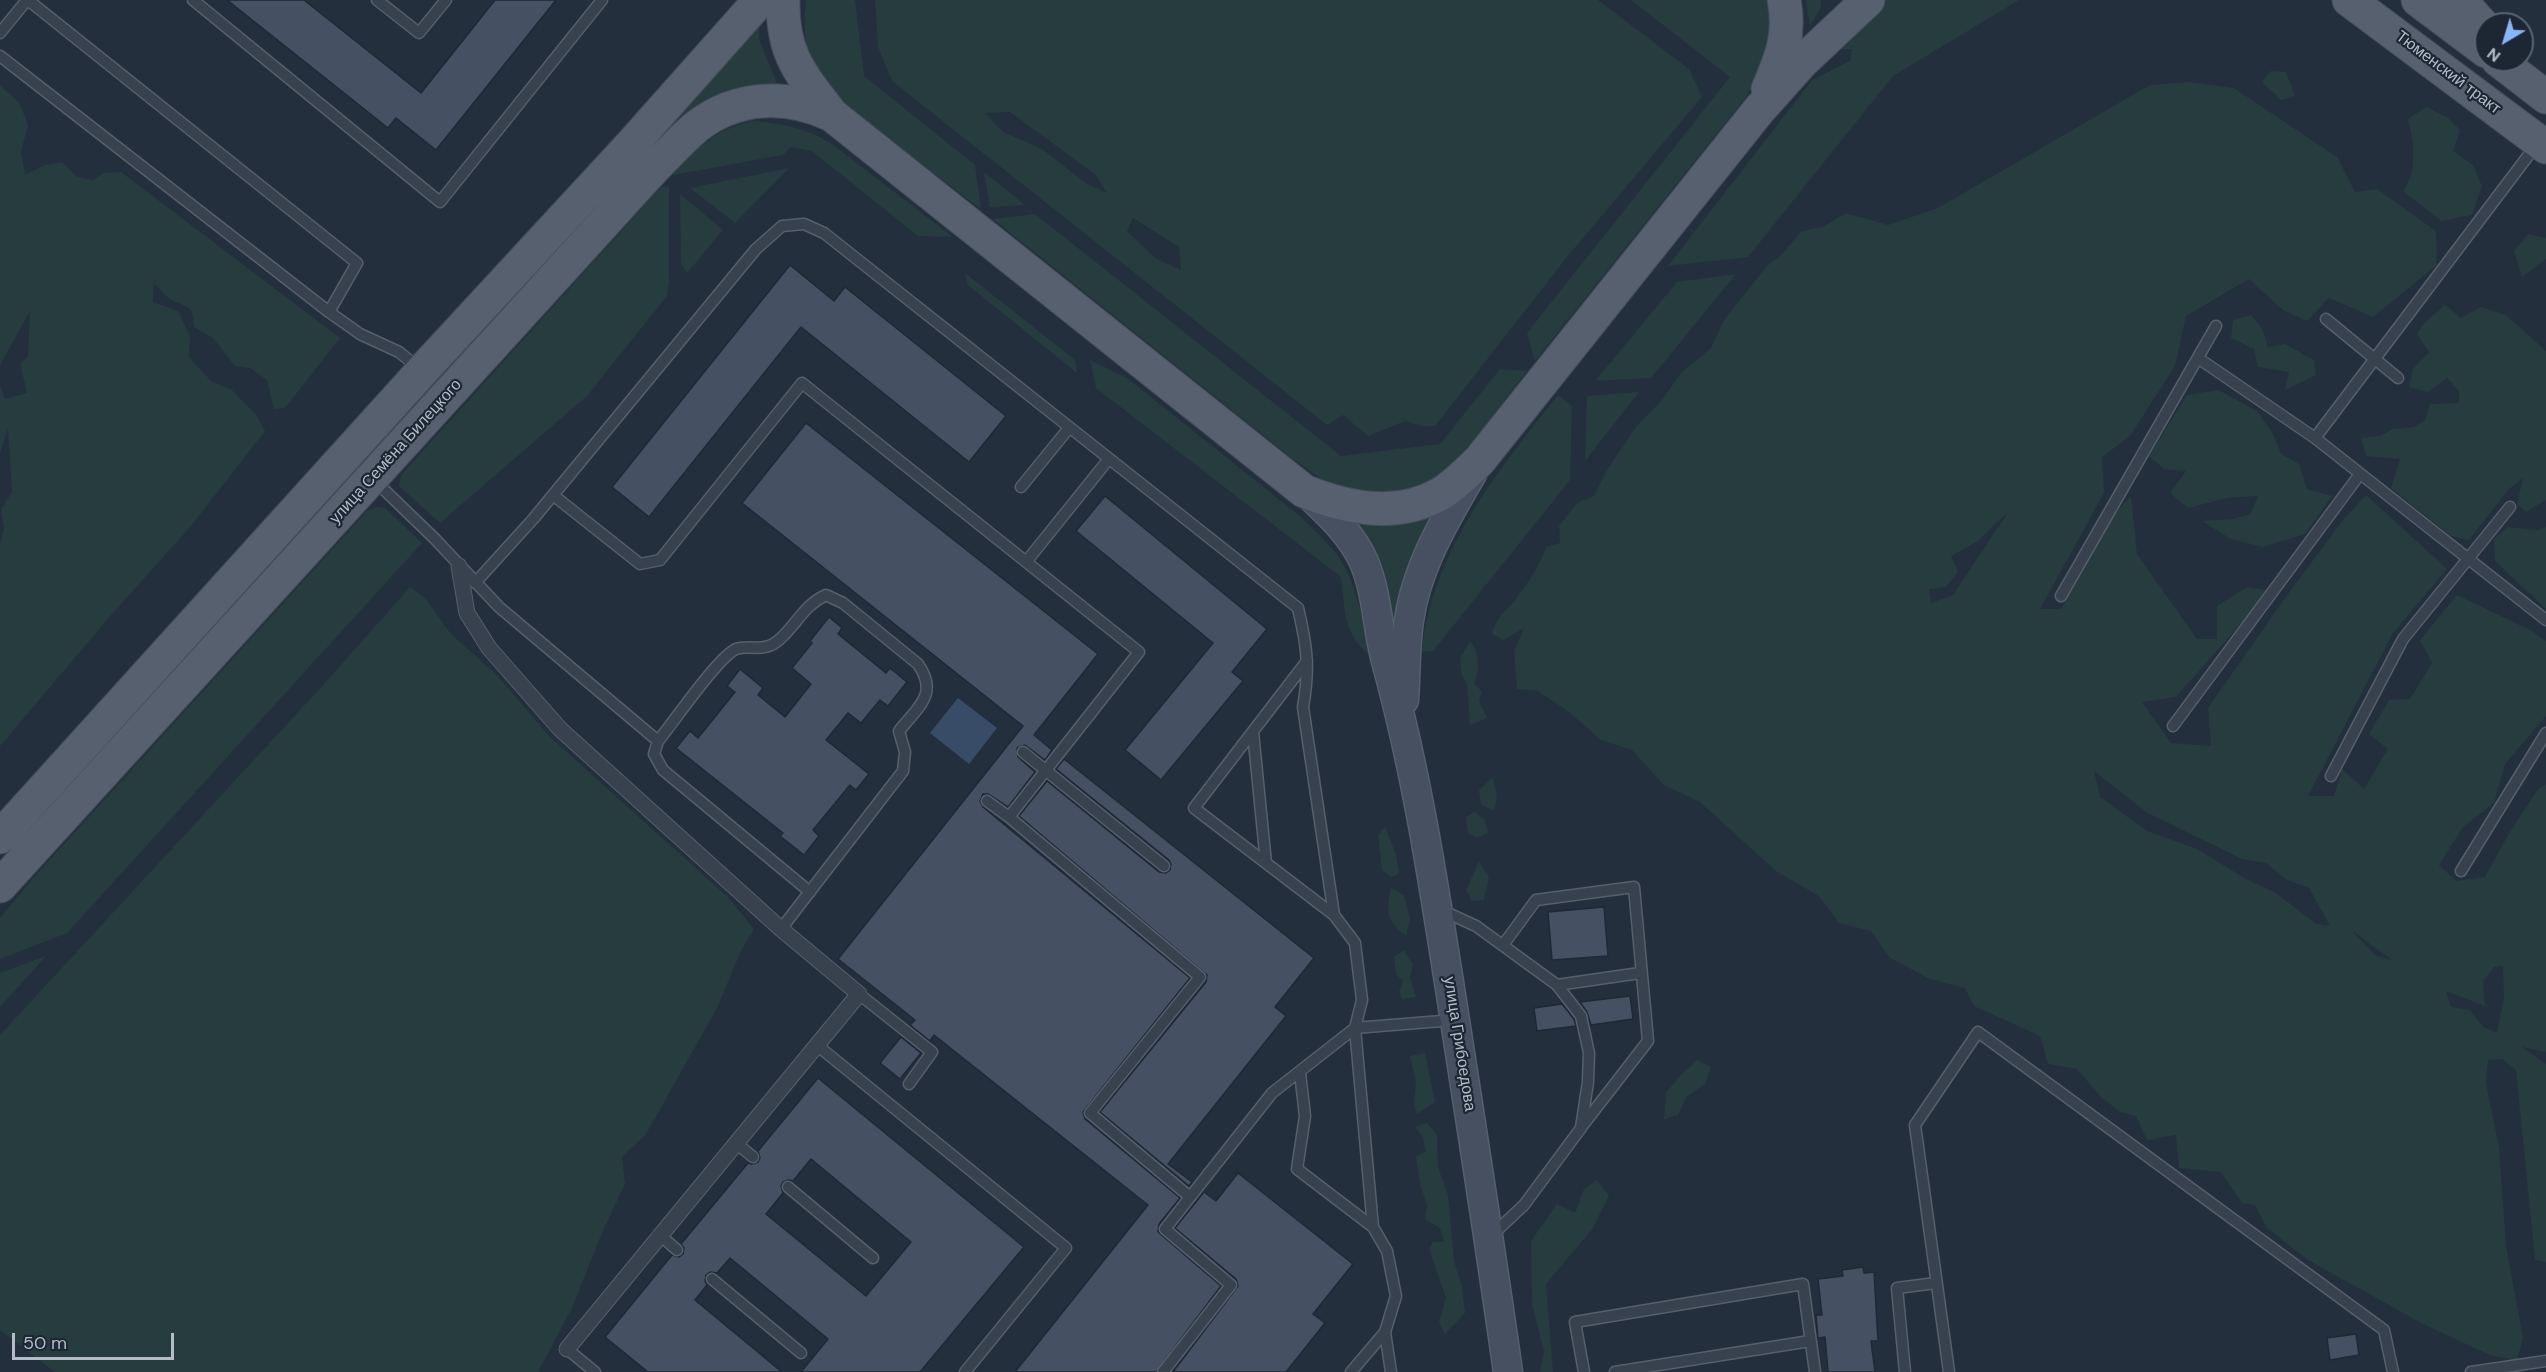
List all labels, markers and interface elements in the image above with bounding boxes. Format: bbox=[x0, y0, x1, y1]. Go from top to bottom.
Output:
north arrow bbox=[2474, 12, 2534, 72]
street label: Тюменский тракт bbox=[2392, 27, 2504, 119]
text: N bbox=[2483, 43, 2505, 67]
street label: улица Семёна Билецкого bbox=[326, 376, 466, 528]
street label: улица Грибоедова bbox=[1439, 975, 1479, 1113]
scale bar bbox=[15, 1321, 177, 1359]
text: 50 m bbox=[23, 1331, 67, 1355]

